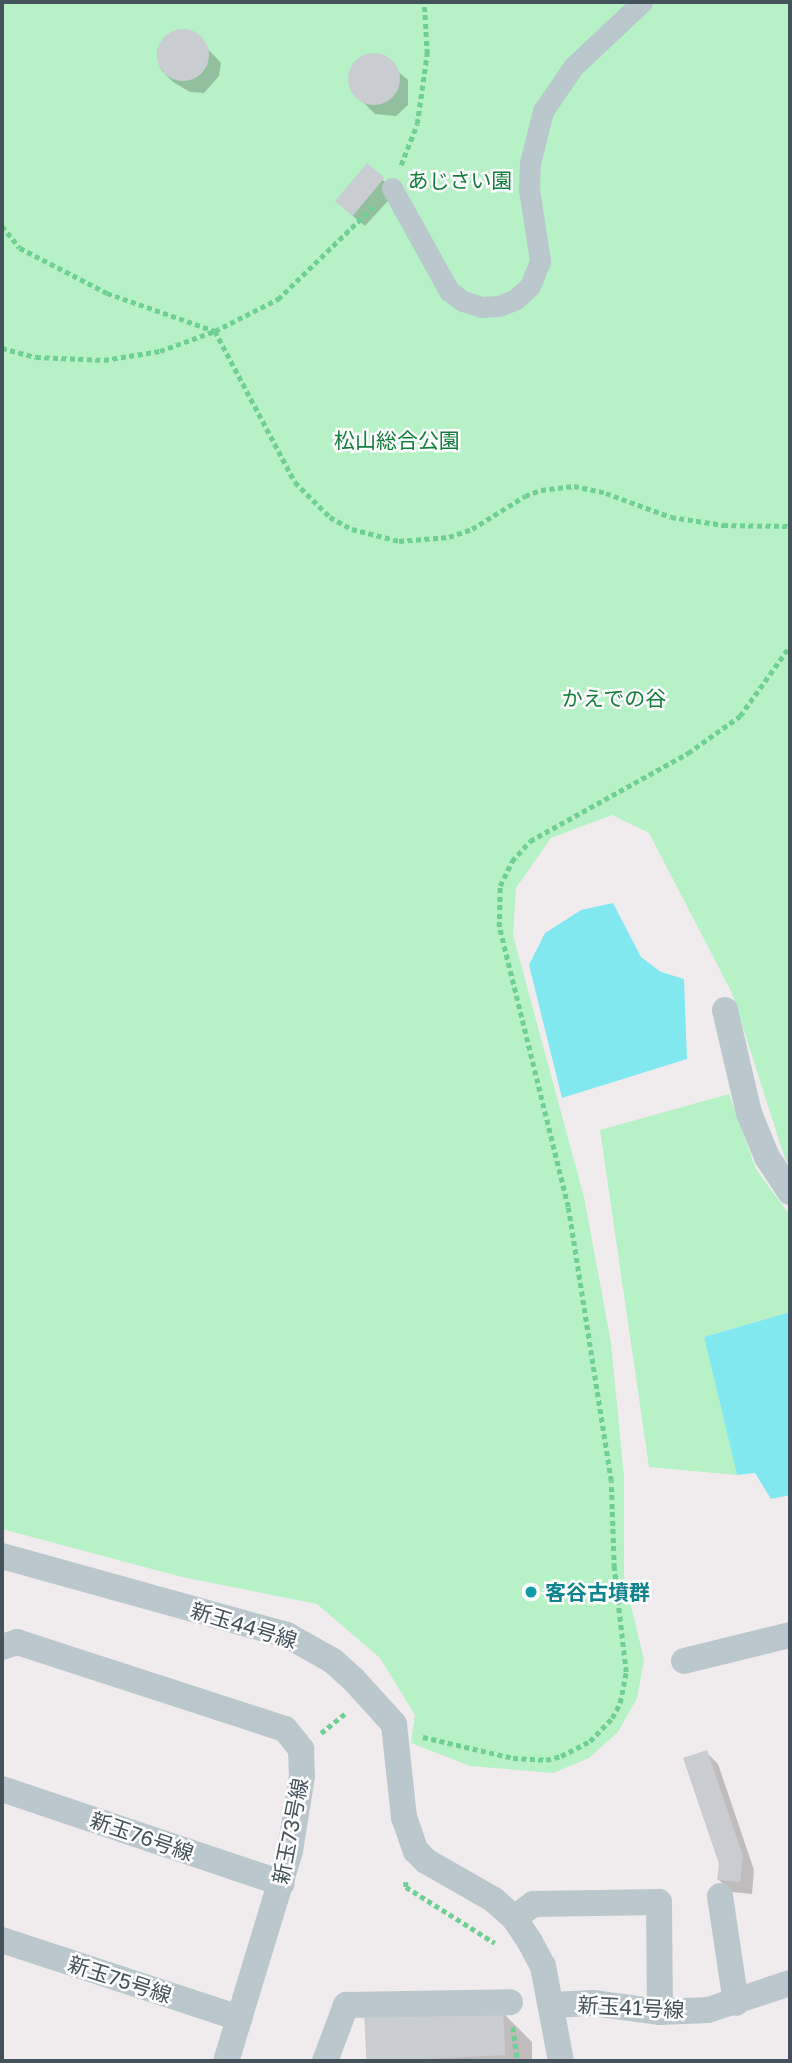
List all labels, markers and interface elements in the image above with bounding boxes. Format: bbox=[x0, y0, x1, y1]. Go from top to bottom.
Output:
park label: あじさい園 bbox=[408, 167, 512, 193]
park label: 松山総合公園 bbox=[334, 427, 460, 453]
park label: かえでの谷 bbox=[562, 685, 666, 711]
place label: 客谷古墳群 bbox=[545, 1579, 650, 1605]
marker: 客谷古墳群 bbox=[523, 1584, 539, 1600]
street label: 新玉44号線 bbox=[188, 1597, 300, 1653]
street label: 新玉73号線 bbox=[267, 1776, 313, 1886]
street label: 新玉76号線 bbox=[87, 1807, 197, 1865]
street label: 新玉75号線 bbox=[65, 1950, 175, 2008]
street label: 新玉41号線 bbox=[577, 1992, 685, 2022]

